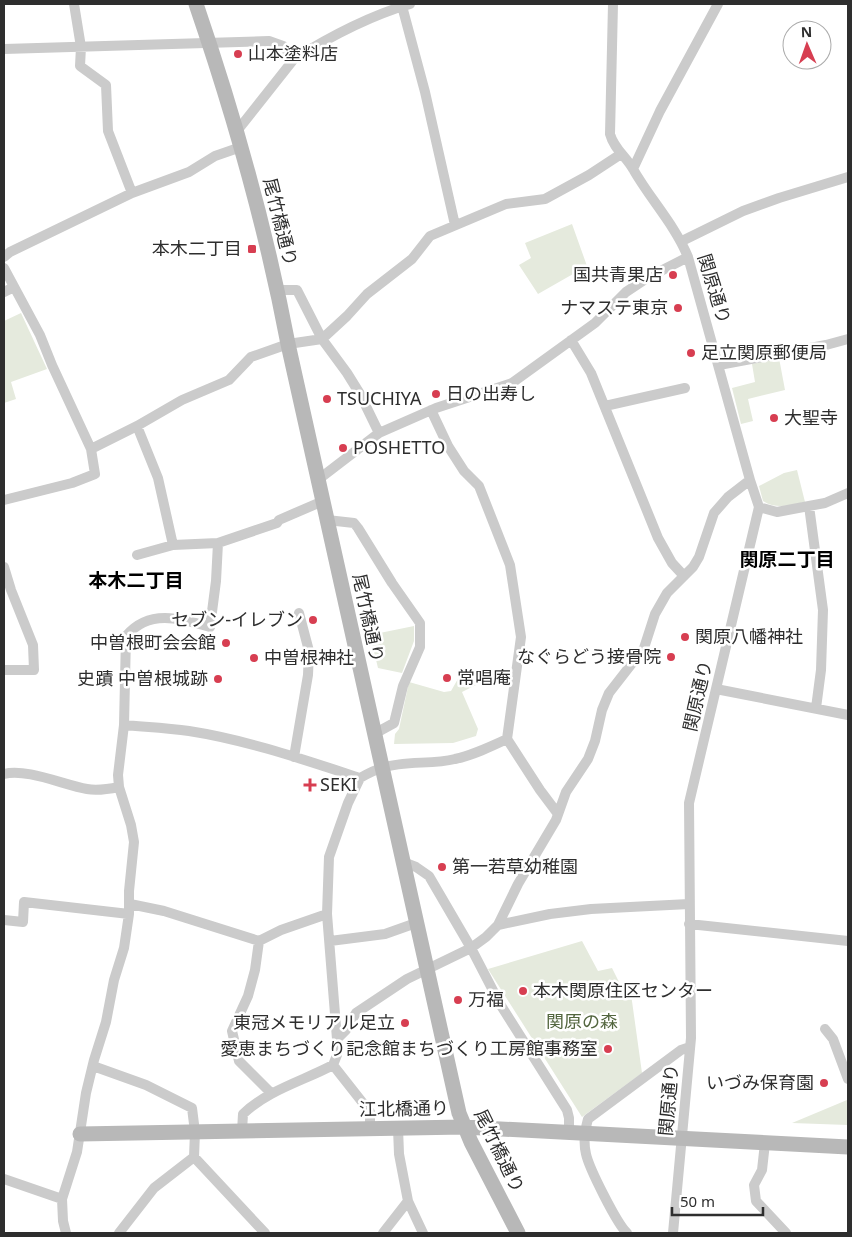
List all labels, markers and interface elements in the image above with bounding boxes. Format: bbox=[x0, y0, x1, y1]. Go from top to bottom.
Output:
north arrow bbox=[782, 20, 832, 70]
text: N bbox=[801, 22, 813, 41]
place label: 山本塗料店 bbox=[248, 41, 338, 65]
marker: 山本塗料店 bbox=[232, 48, 244, 60]
street label: 尾竹橋通り bbox=[258, 175, 304, 268]
place label: 本木二丁目 bbox=[152, 236, 242, 260]
marker: 本木二丁目 bbox=[246, 243, 258, 255]
street label: 関原通り bbox=[693, 251, 737, 327]
place label: 国共青果店 bbox=[573, 262, 663, 286]
marker: 国共青果店 bbox=[667, 269, 679, 281]
place label: ナマステ東京 bbox=[560, 295, 668, 319]
marker: ナマステ東京 bbox=[672, 302, 684, 314]
place label: 足立関原郵便局 bbox=[701, 340, 827, 364]
marker: 足立関原郵便局 bbox=[685, 347, 697, 359]
place label: 日の出寿し bbox=[446, 381, 536, 405]
place label: TSUCHIYA bbox=[337, 386, 422, 410]
marker: 日の出寿し bbox=[430, 388, 442, 400]
marker: TSUCHIYA bbox=[321, 393, 333, 405]
place label: 大聖寺 bbox=[784, 405, 838, 429]
marker: 大聖寺 bbox=[768, 412, 780, 424]
place label: POSHETTO bbox=[353, 435, 445, 459]
marker: POSHETTO bbox=[337, 442, 349, 454]
district label: 関原二丁目 bbox=[739, 546, 835, 572]
district label: 本木二丁目 bbox=[88, 567, 184, 593]
street label: 尾竹橋通り bbox=[348, 571, 390, 664]
place label: セブン-イレブン bbox=[171, 607, 303, 631]
marker: セブン-イレブン bbox=[307, 614, 319, 626]
place label: 関原八幡神社 bbox=[695, 624, 803, 648]
place label: 中曽根町会会館 bbox=[90, 630, 216, 654]
marker: 関原八幡神社 bbox=[679, 631, 691, 643]
marker: 中曽根町会会館 bbox=[220, 637, 232, 649]
place label: なぐらどう接骨院 bbox=[517, 644, 661, 668]
place label: 中曽根神社 bbox=[264, 645, 354, 669]
marker: なぐらどう接骨院 bbox=[665, 651, 677, 663]
marker: 中曽根神社 bbox=[248, 652, 260, 664]
street label: 関原通り bbox=[677, 658, 717, 734]
place label: 常唱庵 bbox=[457, 665, 511, 689]
place label: 史蹟 中曽根城跡 bbox=[77, 666, 208, 690]
marker: 常唱庵 bbox=[441, 672, 453, 684]
marker: 史蹟 中曽根城跡 bbox=[212, 673, 224, 685]
place label: SEKI bbox=[320, 772, 357, 796]
marker: SEKI bbox=[304, 779, 316, 791]
place label: 第一若草幼稚園 bbox=[452, 854, 578, 878]
marker: 第一若草幼稚園 bbox=[436, 861, 448, 873]
place label: 本木関原住区センター bbox=[533, 978, 713, 1002]
marker: 本木関原住区センター bbox=[517, 985, 529, 997]
place label: 万福 bbox=[468, 987, 504, 1011]
marker: 万福 bbox=[452, 994, 464, 1006]
park label: 関原の森 bbox=[546, 1009, 618, 1033]
place label: 東冠メモリアル足立 bbox=[233, 1010, 395, 1034]
marker: 東冠メモリアル足立 bbox=[399, 1017, 411, 1029]
place label: 愛恵まちづくり記念館まちづくり工房館事務室 bbox=[220, 1036, 598, 1060]
marker: 愛恵まちづくり記念館まちづくり工房館事務室 bbox=[602, 1043, 614, 1055]
street label: 関原通り bbox=[653, 1063, 683, 1137]
place label: いづみ保育園 bbox=[706, 1070, 814, 1094]
marker: いづみ保育園 bbox=[818, 1077, 830, 1089]
street label: 江北橋通り bbox=[359, 1095, 449, 1121]
street label: 尾竹橋通り bbox=[469, 1105, 530, 1196]
scale bar bbox=[672, 1184, 763, 1216]
text: 50 m bbox=[680, 1191, 715, 1211]

